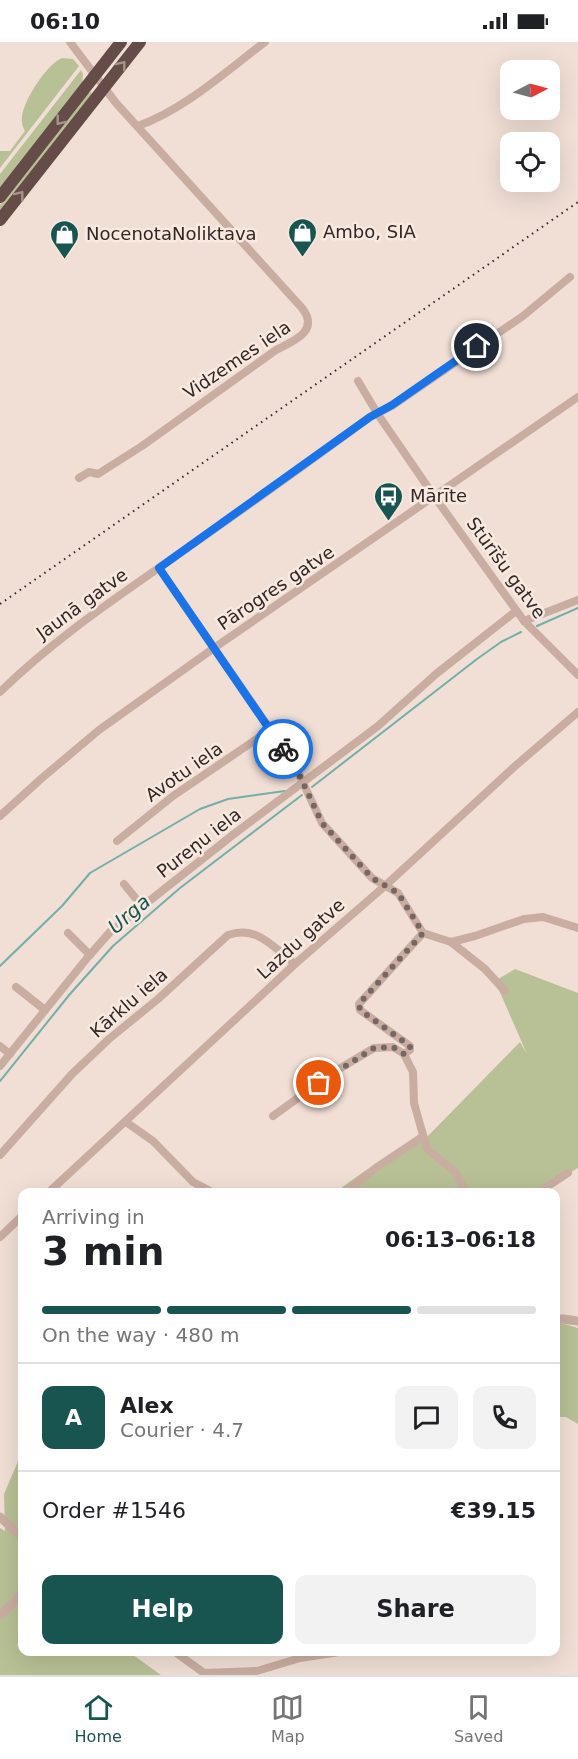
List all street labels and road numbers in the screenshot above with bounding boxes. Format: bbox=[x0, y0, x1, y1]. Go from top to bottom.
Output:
street label: Vidzemes iela bbox=[179, 316, 294, 403]
street label: Stūrīšu gatve bbox=[463, 513, 550, 622]
street label: Pārogres gatve bbox=[214, 541, 338, 634]
street label: Jaunā gatve bbox=[31, 564, 131, 644]
street label: Avotu iela bbox=[141, 737, 226, 806]
street label: Pureņu iela bbox=[153, 803, 245, 882]
street label: Lazdu gatve bbox=[253, 894, 349, 983]
street label: Kārklu iela bbox=[86, 964, 171, 1042]

